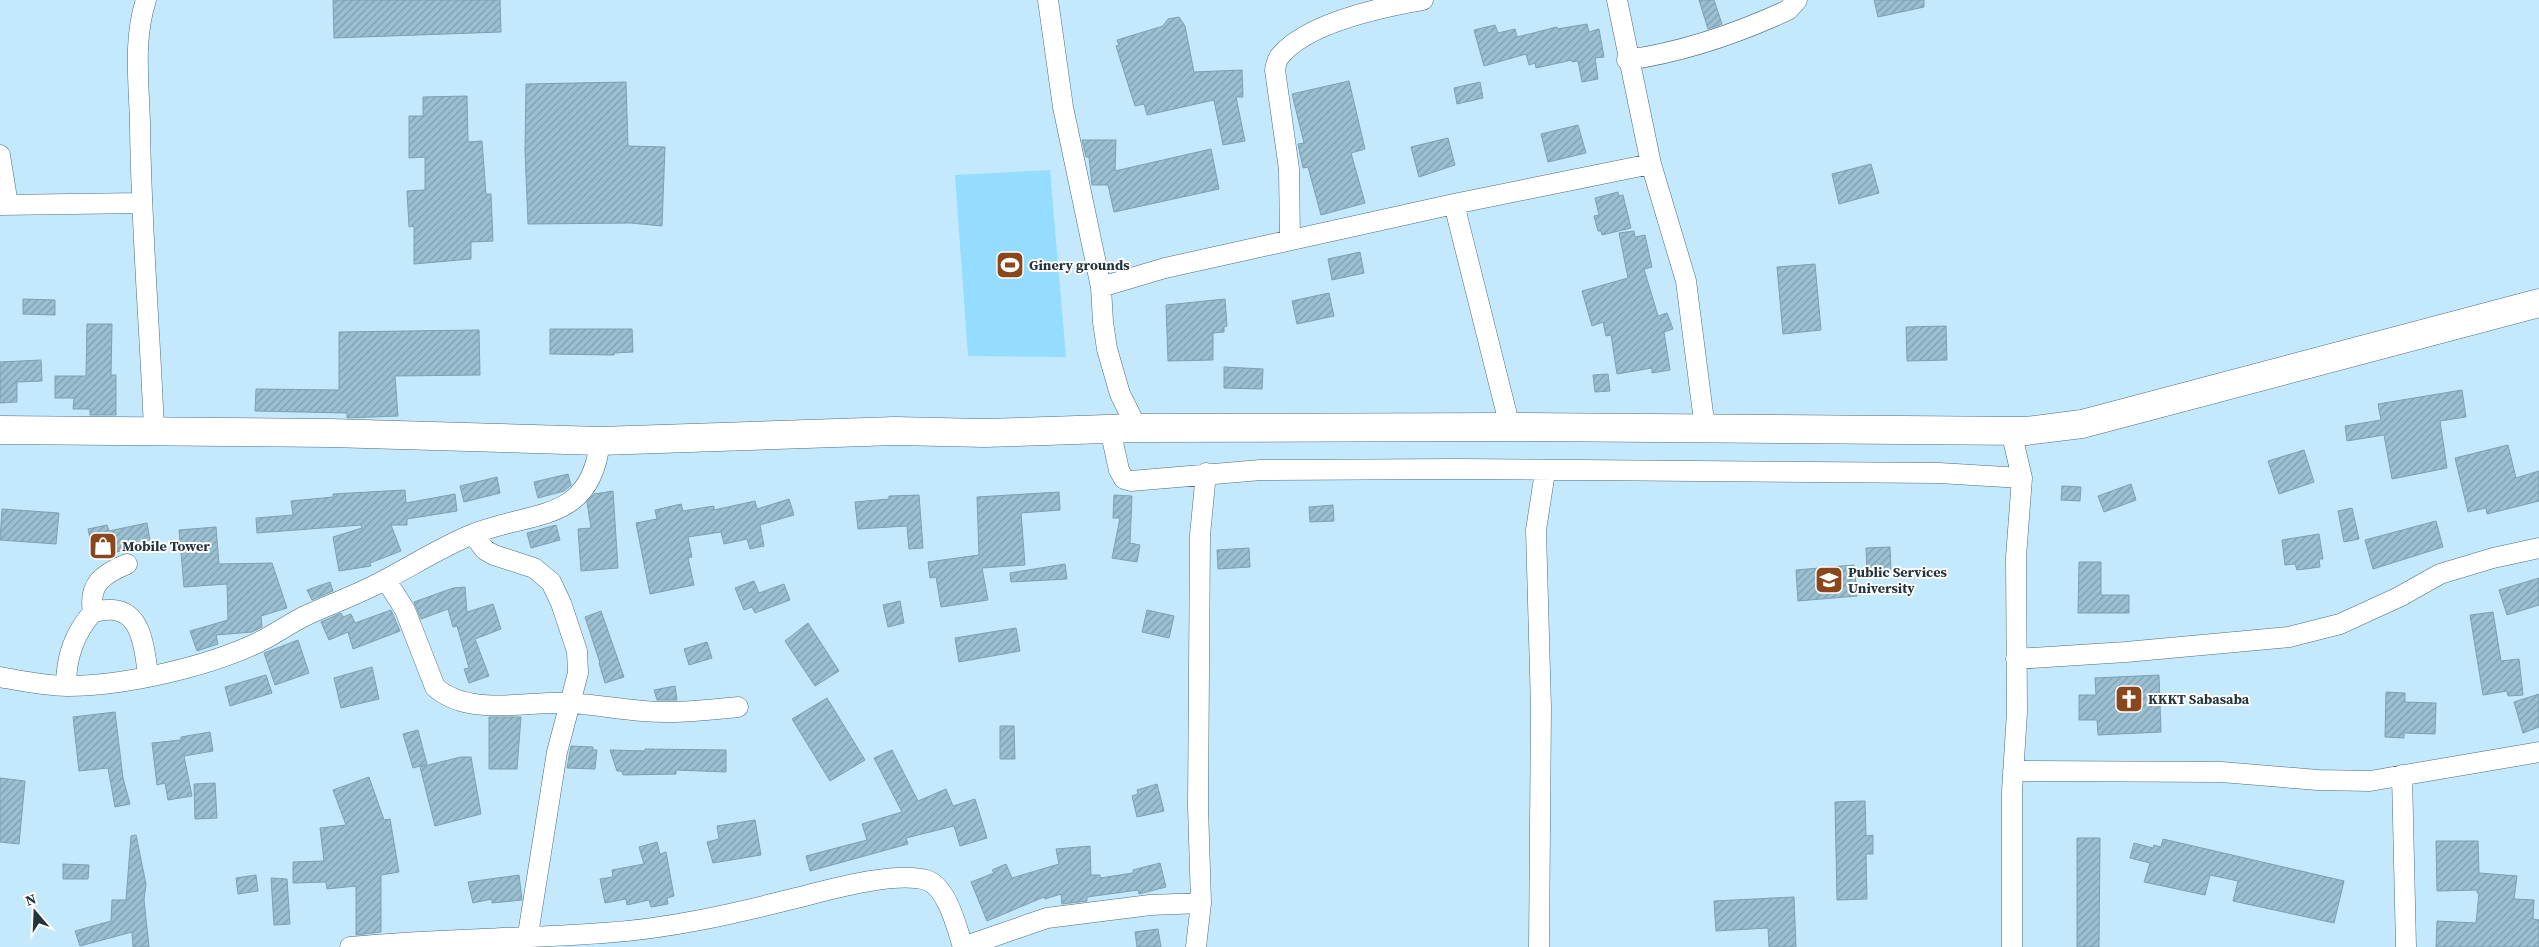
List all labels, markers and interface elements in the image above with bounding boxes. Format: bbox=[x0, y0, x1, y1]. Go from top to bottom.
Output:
sports icon: Ginery grounds bbox=[995, 250, 1025, 280]
place label: Ginery grounds bbox=[1029, 255, 1130, 275]
shop icon: Mobile Tower bbox=[88, 531, 118, 561]
place label: Mobile Tower bbox=[122, 536, 210, 556]
place label: Public Services University bbox=[1848, 562, 1947, 598]
school or university icon: Public Services University bbox=[1814, 565, 1844, 595]
church icon: KKKT Sabasaba bbox=[2114, 684, 2144, 714]
place label: KKKT Sabasaba bbox=[2148, 689, 2250, 709]
north arrow bbox=[10, 887, 60, 937]
text: N bbox=[23, 889, 39, 911]

